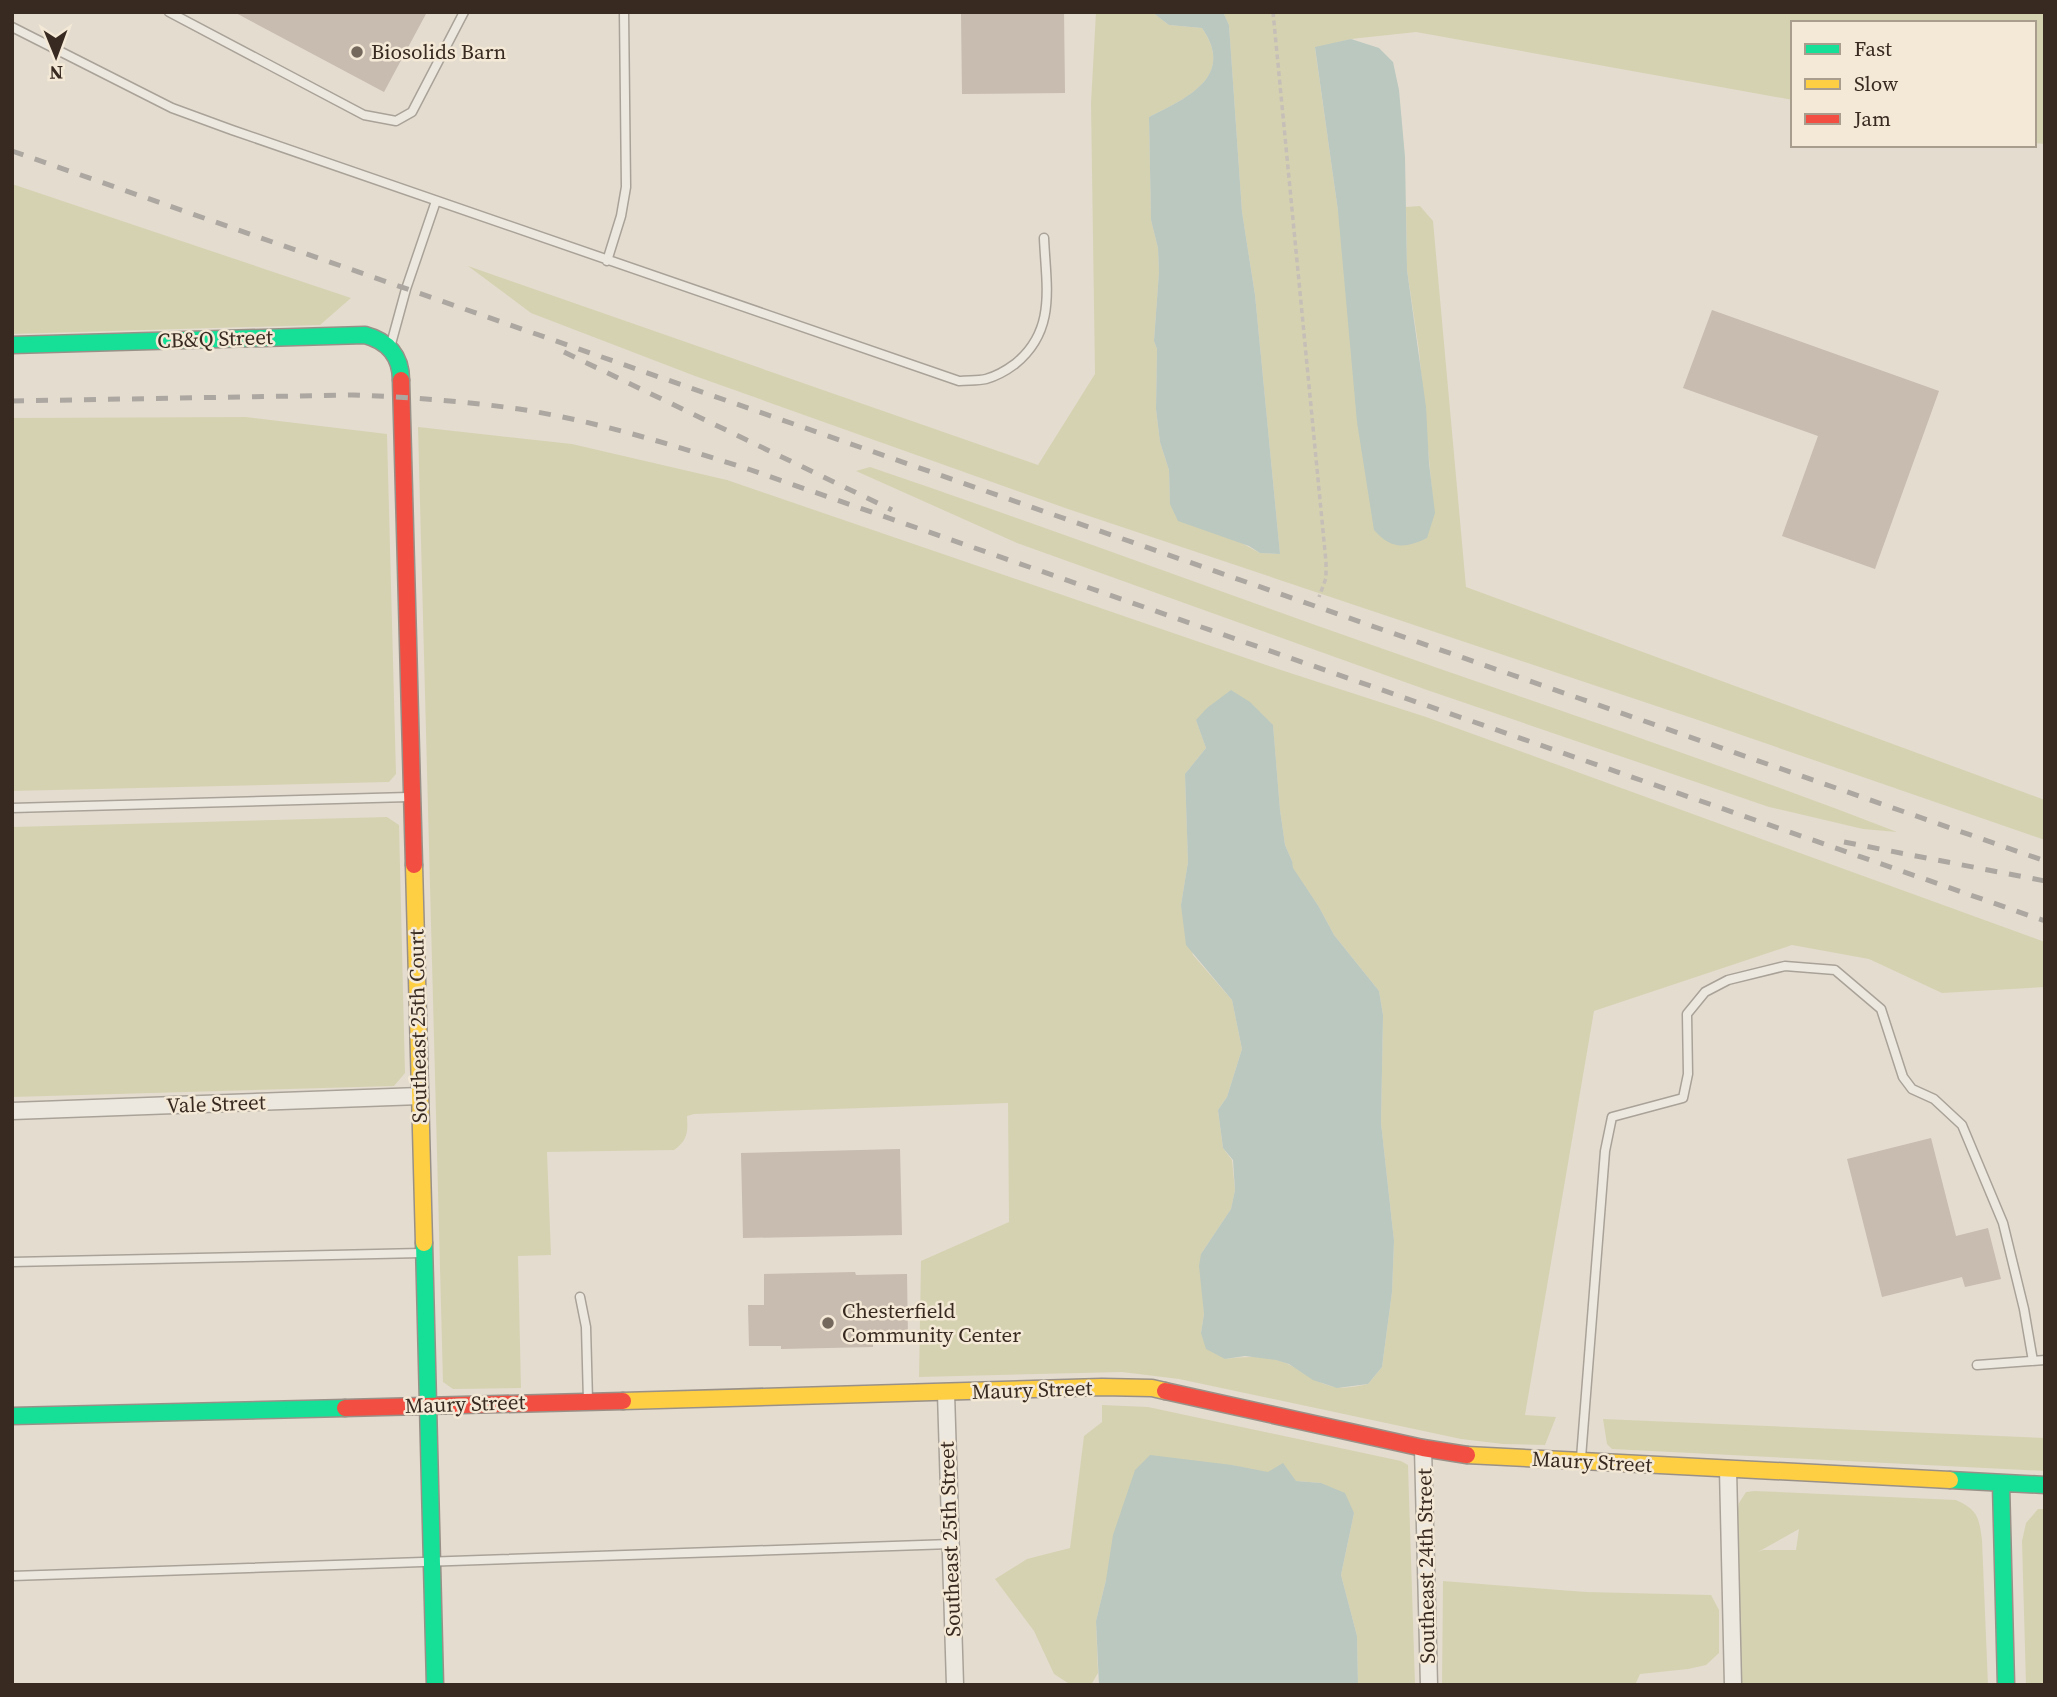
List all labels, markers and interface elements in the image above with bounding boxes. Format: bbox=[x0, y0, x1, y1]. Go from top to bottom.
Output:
north arrow bbox=[21, 21, 91, 91]
legend bbox=[1791, 21, 2036, 147]
text: Fast bbox=[1854, 34, 1892, 63]
place label: Biosolids Barn bbox=[371, 37, 507, 66]
marker: Biosolids Barn bbox=[349, 44, 365, 60]
text: N bbox=[49, 60, 63, 86]
text: Slow bbox=[1854, 69, 1898, 98]
text: Jam bbox=[1853, 104, 1891, 133]
street label: CB&Q Street bbox=[157, 322, 273, 355]
street label: Southeast 25th Court bbox=[401, 929, 434, 1123]
street label: Vale Street bbox=[166, 1087, 266, 1120]
place label: Chesterfield Community Center bbox=[842, 1296, 1021, 1349]
marker: Chesterfield Community Center bbox=[820, 1315, 836, 1331]
street label: Maury Street bbox=[971, 1373, 1093, 1406]
street label: Maury Street bbox=[404, 1387, 526, 1420]
street label: Southeast 25th Street bbox=[932, 1441, 967, 1637]
street label: Maury Street bbox=[1531, 1444, 1653, 1479]
street label: Southeast 24th Street bbox=[1409, 1468, 1442, 1664]

